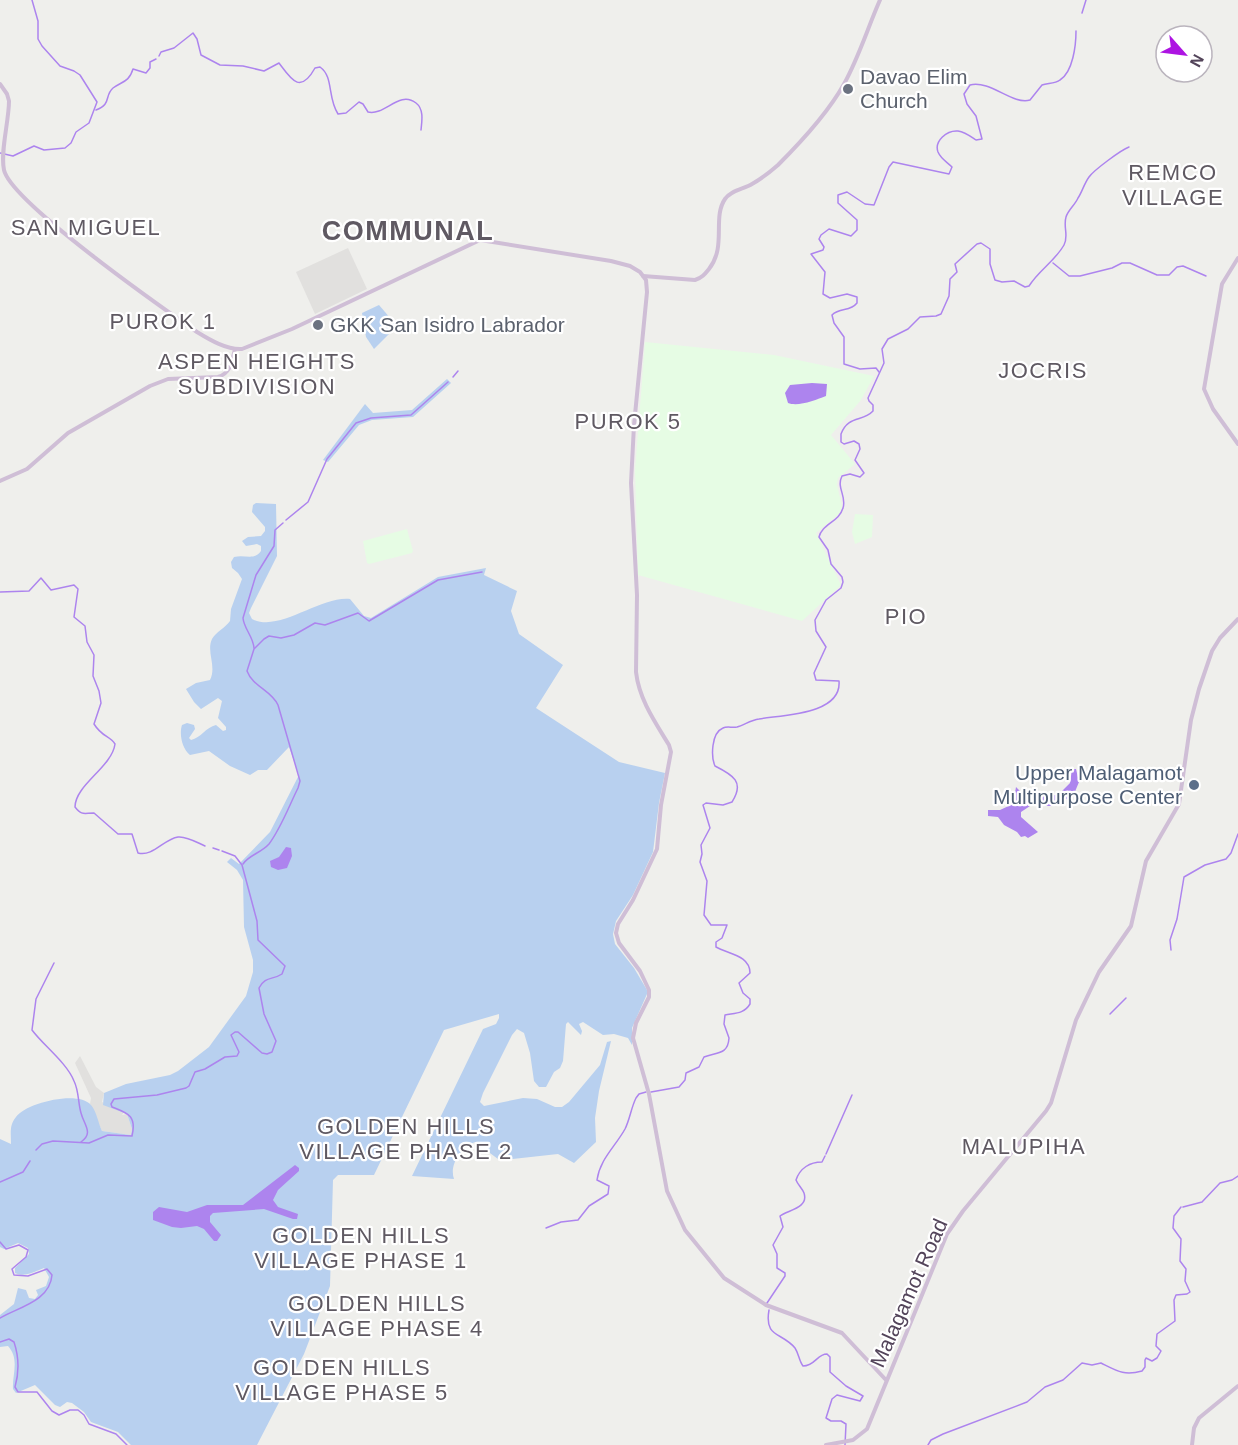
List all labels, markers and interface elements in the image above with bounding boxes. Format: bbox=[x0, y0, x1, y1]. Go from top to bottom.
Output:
north arrow bbox=[1154, 24, 1214, 84]
text: N bbox=[1187, 52, 1207, 70]
place label: Davao Elim Church bbox=[860, 65, 967, 112]
marker: Davao Elim Church bbox=[841, 82, 855, 96]
district label: REMCO VILLAGE bbox=[1122, 160, 1224, 210]
district label: SAN MIGUEL bbox=[11, 215, 161, 240]
district label: COMMUNAL bbox=[322, 216, 494, 246]
district label: PUROK 1 bbox=[109, 309, 217, 334]
place label: GKK San Isidro Labrador bbox=[330, 313, 565, 336]
marker: GKK San Isidro Labrador bbox=[311, 318, 325, 332]
district label: ASPEN HEIGHTS SUBDIVISION bbox=[158, 349, 356, 399]
district label: JOCRIS bbox=[998, 358, 1088, 383]
district label: PUROK 5 bbox=[574, 409, 682, 434]
district label: PIO bbox=[885, 604, 927, 629]
place label: Upper Malagamot Multipurpose Center bbox=[993, 761, 1182, 808]
marker: Upper Malagamot Multipurpose Center bbox=[1187, 778, 1201, 792]
district label: GOLDEN HILLS VILLAGE PHASE 2 bbox=[299, 1114, 513, 1164]
district label: MALUPIHA bbox=[962, 1134, 1086, 1159]
street label: Malagamot Road bbox=[866, 1215, 952, 1371]
district label: GOLDEN HILLS VILLAGE PHASE 1 bbox=[254, 1223, 468, 1273]
district label: GOLDEN HILLS VILLAGE PHASE 4 bbox=[270, 1291, 484, 1341]
district label: GOLDEN HILLS VILLAGE PHASE 5 bbox=[235, 1355, 449, 1405]

